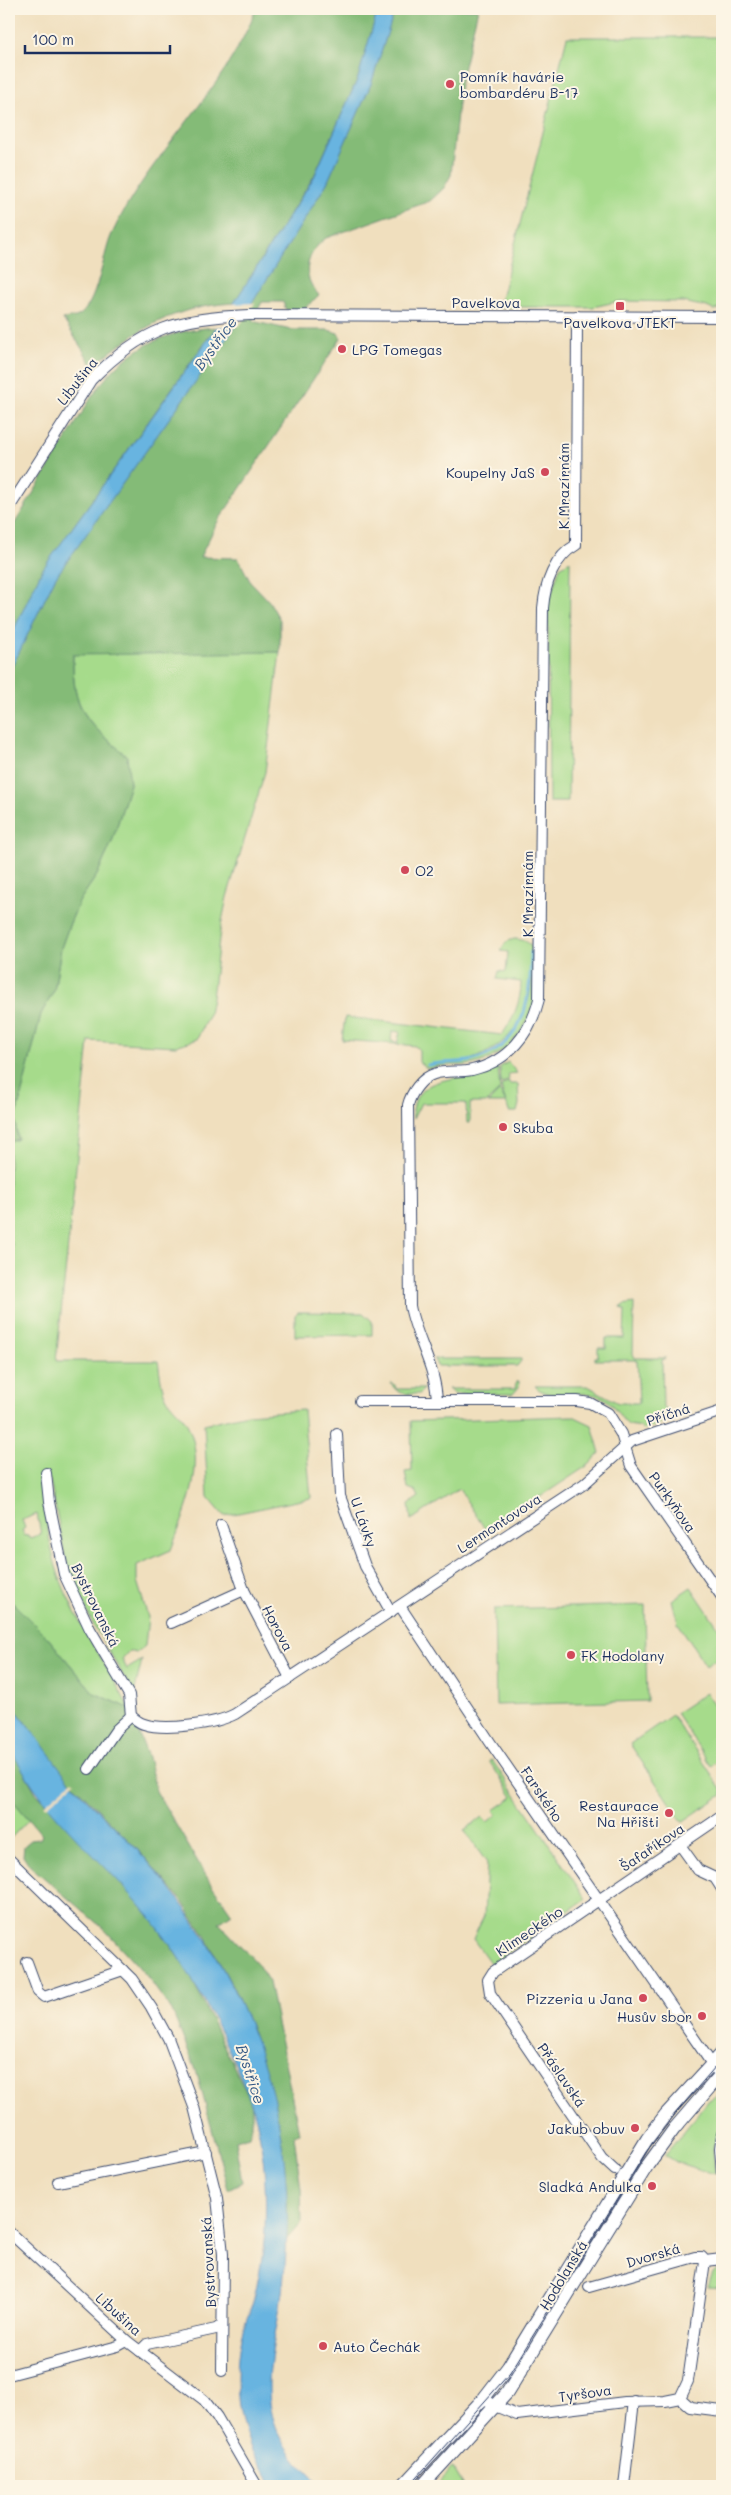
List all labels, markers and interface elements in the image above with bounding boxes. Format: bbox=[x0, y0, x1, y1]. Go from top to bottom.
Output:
scale bar bbox=[25, 22, 170, 54]
text: 100 m bbox=[32, 29, 74, 49]
place label: Pomník havárie bombardéru B-17 bbox=[460, 67, 579, 102]
marker: Pomník havárie bombardéru B-17 bbox=[444, 78, 456, 90]
street label: Pavelkova bbox=[452, 293, 520, 312]
marker: Pavelkova JTEKT bbox=[614, 300, 626, 312]
water label: Bystřice bbox=[189, 312, 241, 374]
place label: Pavelkova JTEKT bbox=[563, 313, 677, 332]
place label: LPG Tomegas bbox=[352, 340, 442, 359]
marker: LPG Tomegas bbox=[336, 343, 348, 355]
street label: Libušina bbox=[52, 353, 102, 409]
street label: K Mrazírnám bbox=[554, 443, 573, 529]
place label: Koupelny JaS bbox=[446, 463, 535, 482]
marker: Koupelny JaS bbox=[539, 466, 551, 478]
street label: K Mrazírnám bbox=[518, 851, 537, 937]
place label: O2 bbox=[415, 861, 434, 880]
marker: O2 bbox=[399, 864, 411, 876]
place label: Skuba bbox=[513, 1118, 554, 1137]
marker: Skuba bbox=[497, 1121, 509, 1133]
street label: Příčná bbox=[644, 1398, 692, 1430]
street label: Purkyňova bbox=[645, 1468, 701, 1536]
street label: Lermontovova bbox=[453, 1489, 545, 1557]
street label: U Lávky bbox=[347, 1494, 381, 1550]
street label: Bystrovanská bbox=[67, 1560, 125, 1650]
street label: Horova bbox=[258, 1602, 298, 1654]
place label: FK Hodolany bbox=[581, 1646, 665, 1665]
marker: FK Hodolany bbox=[565, 1649, 577, 1661]
street label: Farského bbox=[517, 1763, 567, 1825]
place label: Restaurace Na Hřišti bbox=[579, 1796, 659, 1831]
marker: Restaurace Na Hřišti bbox=[663, 1807, 675, 1819]
street label: Šafaříkova bbox=[616, 1818, 688, 1876]
street label: Klimeckého bbox=[492, 1902, 566, 1960]
place label: Pizzeria u Jana bbox=[526, 1989, 633, 2008]
marker: Pizzeria u Jana bbox=[637, 1992, 649, 2004]
place label: Husův sbor bbox=[617, 2007, 692, 2026]
marker: Husův sbor bbox=[696, 2010, 708, 2022]
street label: Přáslavská bbox=[534, 2039, 590, 2111]
water label: Bystřice bbox=[232, 2042, 270, 2106]
place label: Jakub obuv bbox=[548, 2119, 625, 2138]
marker: Jakub obuv bbox=[629, 2122, 641, 2134]
place label: Sladká Andulka bbox=[539, 2177, 642, 2196]
marker: Sladká Andulka bbox=[646, 2180, 658, 2192]
street label: Bystrovanská bbox=[196, 2216, 220, 2308]
street label: Hodolanská bbox=[535, 2236, 591, 2314]
street label: Dvorská bbox=[624, 2238, 682, 2272]
street label: Libušina bbox=[92, 2288, 146, 2340]
place label: Auto Čechák bbox=[333, 2337, 420, 2356]
marker: Auto Čechák bbox=[317, 2340, 329, 2352]
street label: Tyršova bbox=[557, 2380, 613, 2406]

